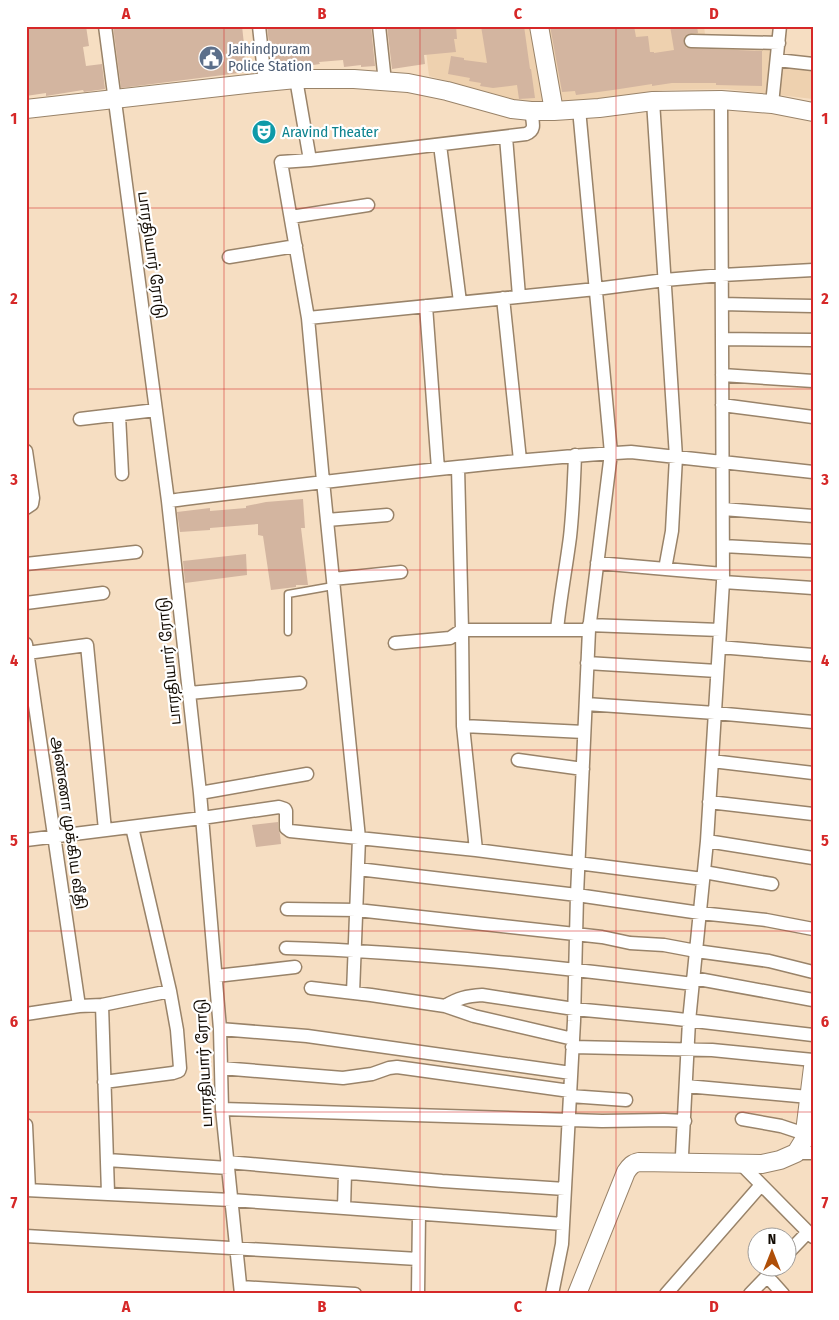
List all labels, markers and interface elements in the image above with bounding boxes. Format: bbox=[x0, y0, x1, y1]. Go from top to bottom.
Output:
text: A bbox=[121, 4, 131, 23]
text: B bbox=[318, 4, 327, 23]
text: C bbox=[514, 4, 523, 23]
text: D bbox=[709, 4, 719, 23]
place label: Jaihindpuram Police Station bbox=[228, 40, 312, 75]
public building icon: Jaihindpuram Police Station bbox=[198, 45, 224, 71]
text: 1 bbox=[11, 109, 17, 128]
text: 1 bbox=[822, 109, 828, 128]
theatre icon: Aravind Theater bbox=[251, 119, 277, 145]
place label: Aravind Theater bbox=[282, 123, 379, 141]
street label: பாரதியார் ரோடு bbox=[133, 190, 170, 320]
text: 2 bbox=[9, 289, 18, 308]
text: 2 bbox=[820, 289, 829, 308]
text: 3 bbox=[9, 470, 18, 489]
text: 3 bbox=[820, 470, 829, 489]
street label: பாரதியார் ரோடு bbox=[153, 596, 186, 726]
text: 4 bbox=[10, 651, 18, 670]
text: 4 bbox=[821, 651, 829, 670]
street label: அண்ணா முக்கிய வீதி bbox=[47, 735, 90, 911]
text: 5 bbox=[10, 831, 18, 850]
text: 5 bbox=[821, 831, 829, 850]
street label: பாரதியார் ரோடு bbox=[192, 998, 217, 1128]
text: 6 bbox=[10, 1012, 18, 1031]
text: 6 bbox=[821, 1012, 829, 1031]
text: 7 bbox=[11, 1193, 18, 1212]
text: 7 bbox=[822, 1193, 829, 1212]
north arrow bbox=[746, 1228, 796, 1278]
text: N bbox=[768, 1231, 776, 1248]
text: A bbox=[121, 1297, 131, 1316]
text: B bbox=[318, 1297, 327, 1316]
text: C bbox=[514, 1297, 523, 1316]
text: D bbox=[709, 1297, 719, 1316]

